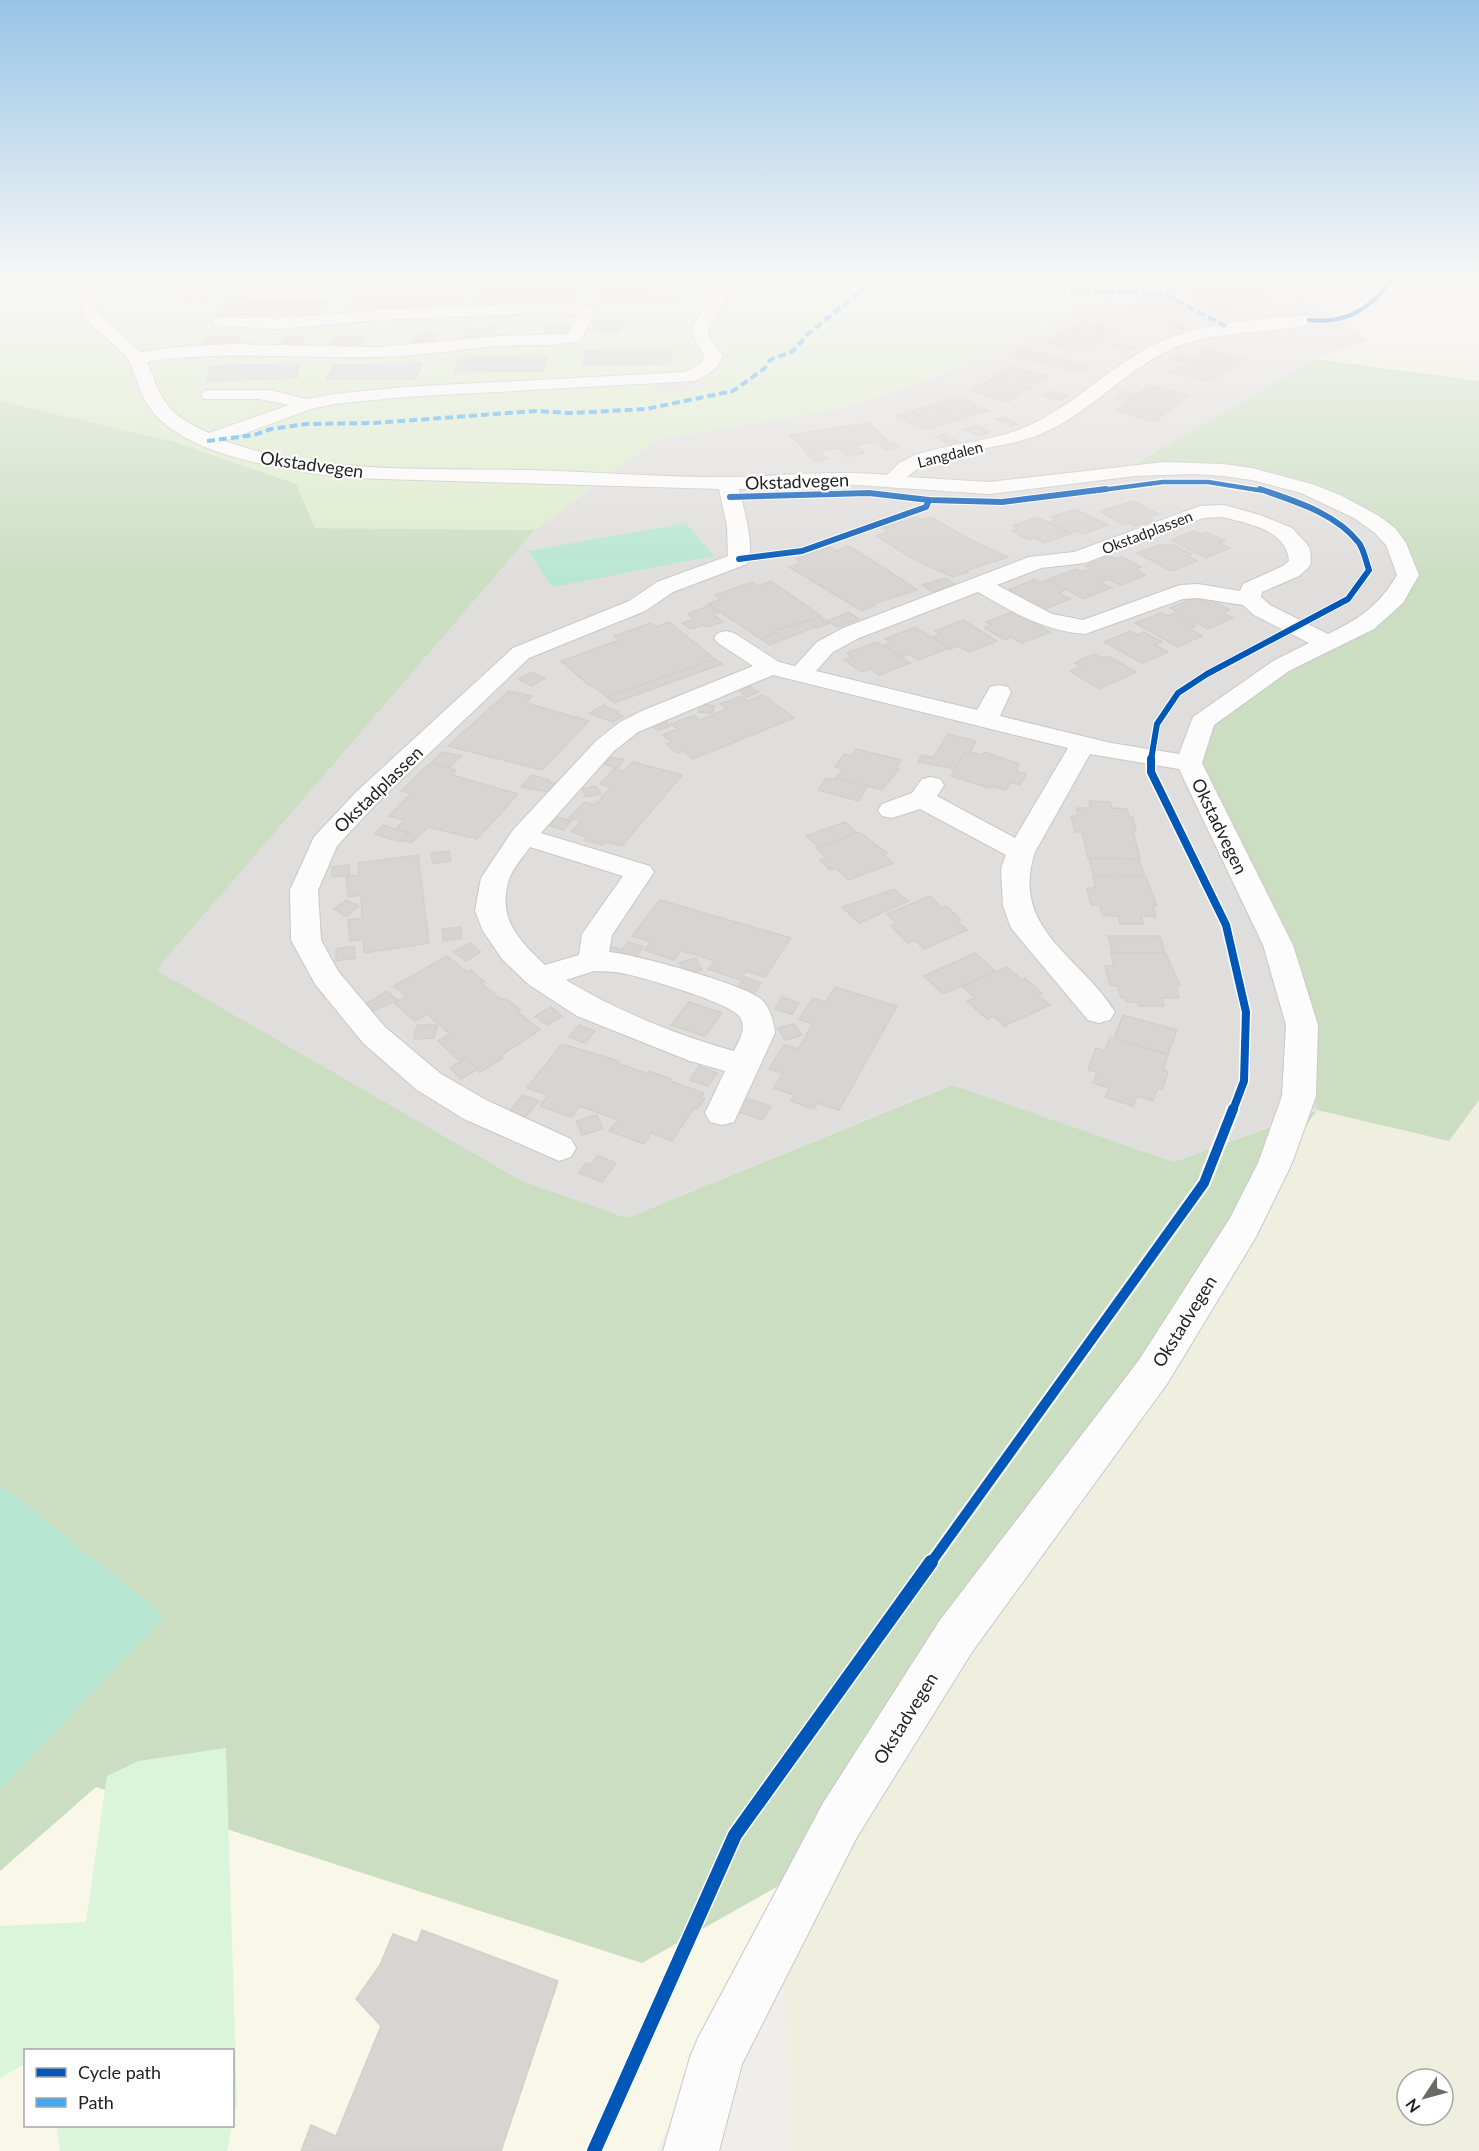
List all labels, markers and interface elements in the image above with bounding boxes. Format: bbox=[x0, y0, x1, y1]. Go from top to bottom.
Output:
street label: Langdalen bbox=[915, 437, 985, 471]
street label: Okstadvegen bbox=[259, 446, 365, 482]
street label: Okstadvegen bbox=[745, 468, 849, 494]
street label: Okstadplassen bbox=[1099, 506, 1195, 558]
street label: Okstadplassen bbox=[329, 741, 427, 837]
street label: Okstadvegen bbox=[1187, 774, 1253, 878]
street label: Okstadvegen bbox=[1147, 1271, 1221, 1371]
street label: Okstadvegen bbox=[868, 1668, 942, 1768]
legend bbox=[24, 2049, 234, 2127]
text: Cycle path bbox=[78, 2061, 161, 2083]
north arrow bbox=[1395, 2067, 1455, 2127]
text: Path bbox=[78, 2091, 114, 2113]
text: N bbox=[1401, 2096, 1424, 2117]

